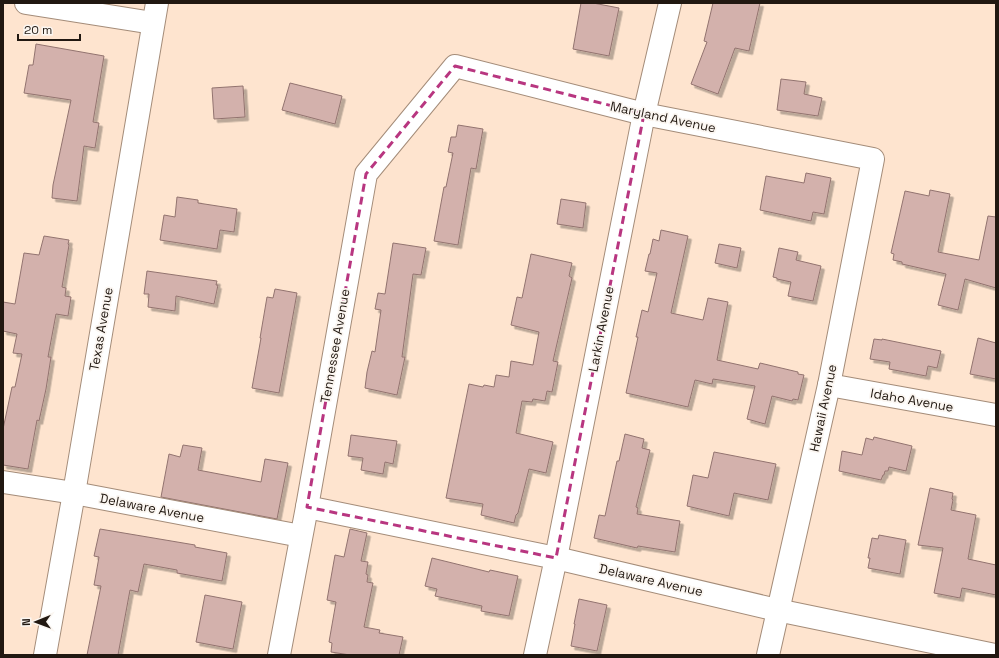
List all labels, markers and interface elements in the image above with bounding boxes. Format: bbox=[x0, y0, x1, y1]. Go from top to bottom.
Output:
scale bar bbox=[18, 16, 80, 42]
text: 20 m bbox=[24, 22, 52, 38]
street label: Maryland Avenue bbox=[609, 97, 717, 137]
street label: Larkin Avenue bbox=[584, 285, 618, 373]
street label: Texas Avenue bbox=[85, 286, 117, 372]
street label: Tennessee Avenue bbox=[317, 287, 353, 405]
street label: Hawaii Avenue bbox=[805, 363, 841, 453]
street label: Idaho Avenue bbox=[869, 384, 955, 416]
street label: Delaware Avenue bbox=[98, 490, 206, 526]
street label: Delaware Avenue bbox=[597, 560, 705, 600]
north arrow bbox=[16, 602, 56, 642]
text: N bbox=[19, 618, 33, 626]

